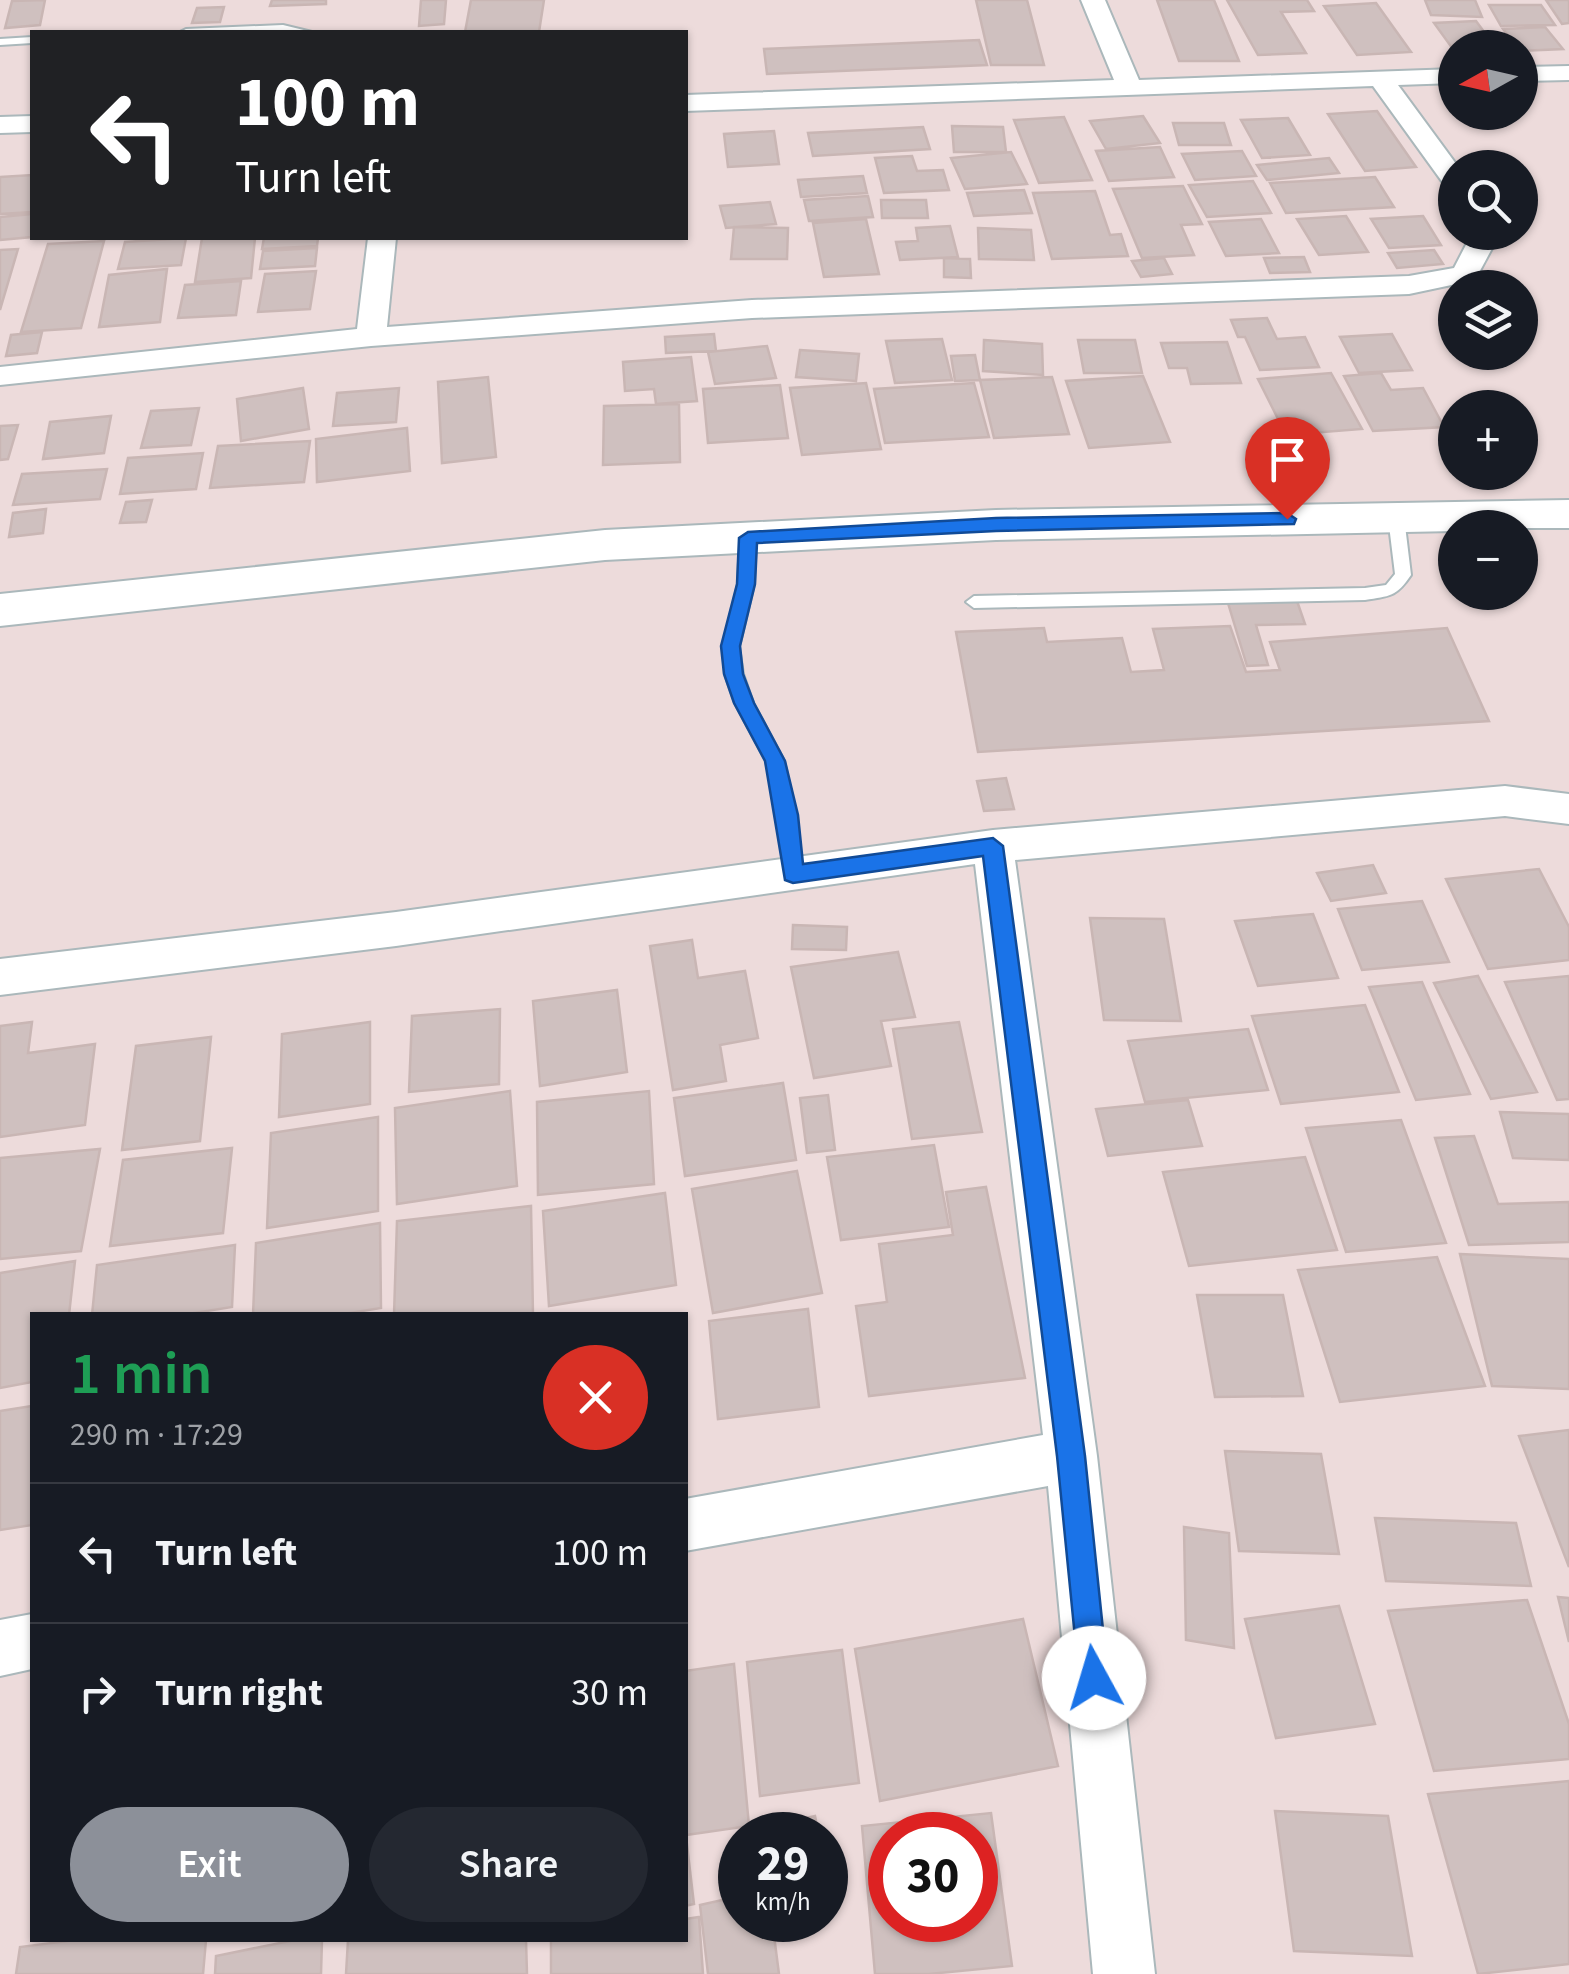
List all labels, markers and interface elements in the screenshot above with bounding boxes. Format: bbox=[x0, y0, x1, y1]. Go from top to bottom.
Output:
north arrow bbox=[1438, 30, 1538, 130]
map controls bbox=[1438, 30, 1538, 610]
text: 100 m bbox=[235, 53, 420, 153]
icon: left bbox=[70, 70, 200, 200]
text: Turn left bbox=[235, 146, 391, 210]
button: search bbox=[1438, 150, 1538, 250]
button: layers bbox=[1438, 270, 1538, 370]
button: + bbox=[1438, 390, 1538, 490]
pin bbox=[1245, 417, 1330, 520]
icon: arrive bbox=[1260, 432, 1315, 487]
button: − bbox=[1438, 510, 1538, 610]
text: 1 min bbox=[70, 1332, 213, 1417]
button: close bbox=[543, 1345, 648, 1450]
text: 290 m · 17:29 bbox=[70, 1412, 243, 1458]
icon: left bbox=[70, 1526, 125, 1581]
text: Turn left bbox=[155, 1526, 297, 1580]
text: 100 m bbox=[552, 1526, 648, 1580]
position arrow bbox=[1042, 1626, 1146, 1730]
icon: right bbox=[70, 1666, 125, 1721]
text: Turn right bbox=[155, 1666, 323, 1720]
text: 30 m bbox=[571, 1666, 648, 1720]
button: Exit bbox=[70, 1807, 349, 1922]
button: Share bbox=[369, 1807, 648, 1922]
speed limit sign: 30 bbox=[868, 1812, 998, 1942]
text: 29 bbox=[757, 1829, 809, 1900]
text: km/h bbox=[755, 1884, 811, 1920]

